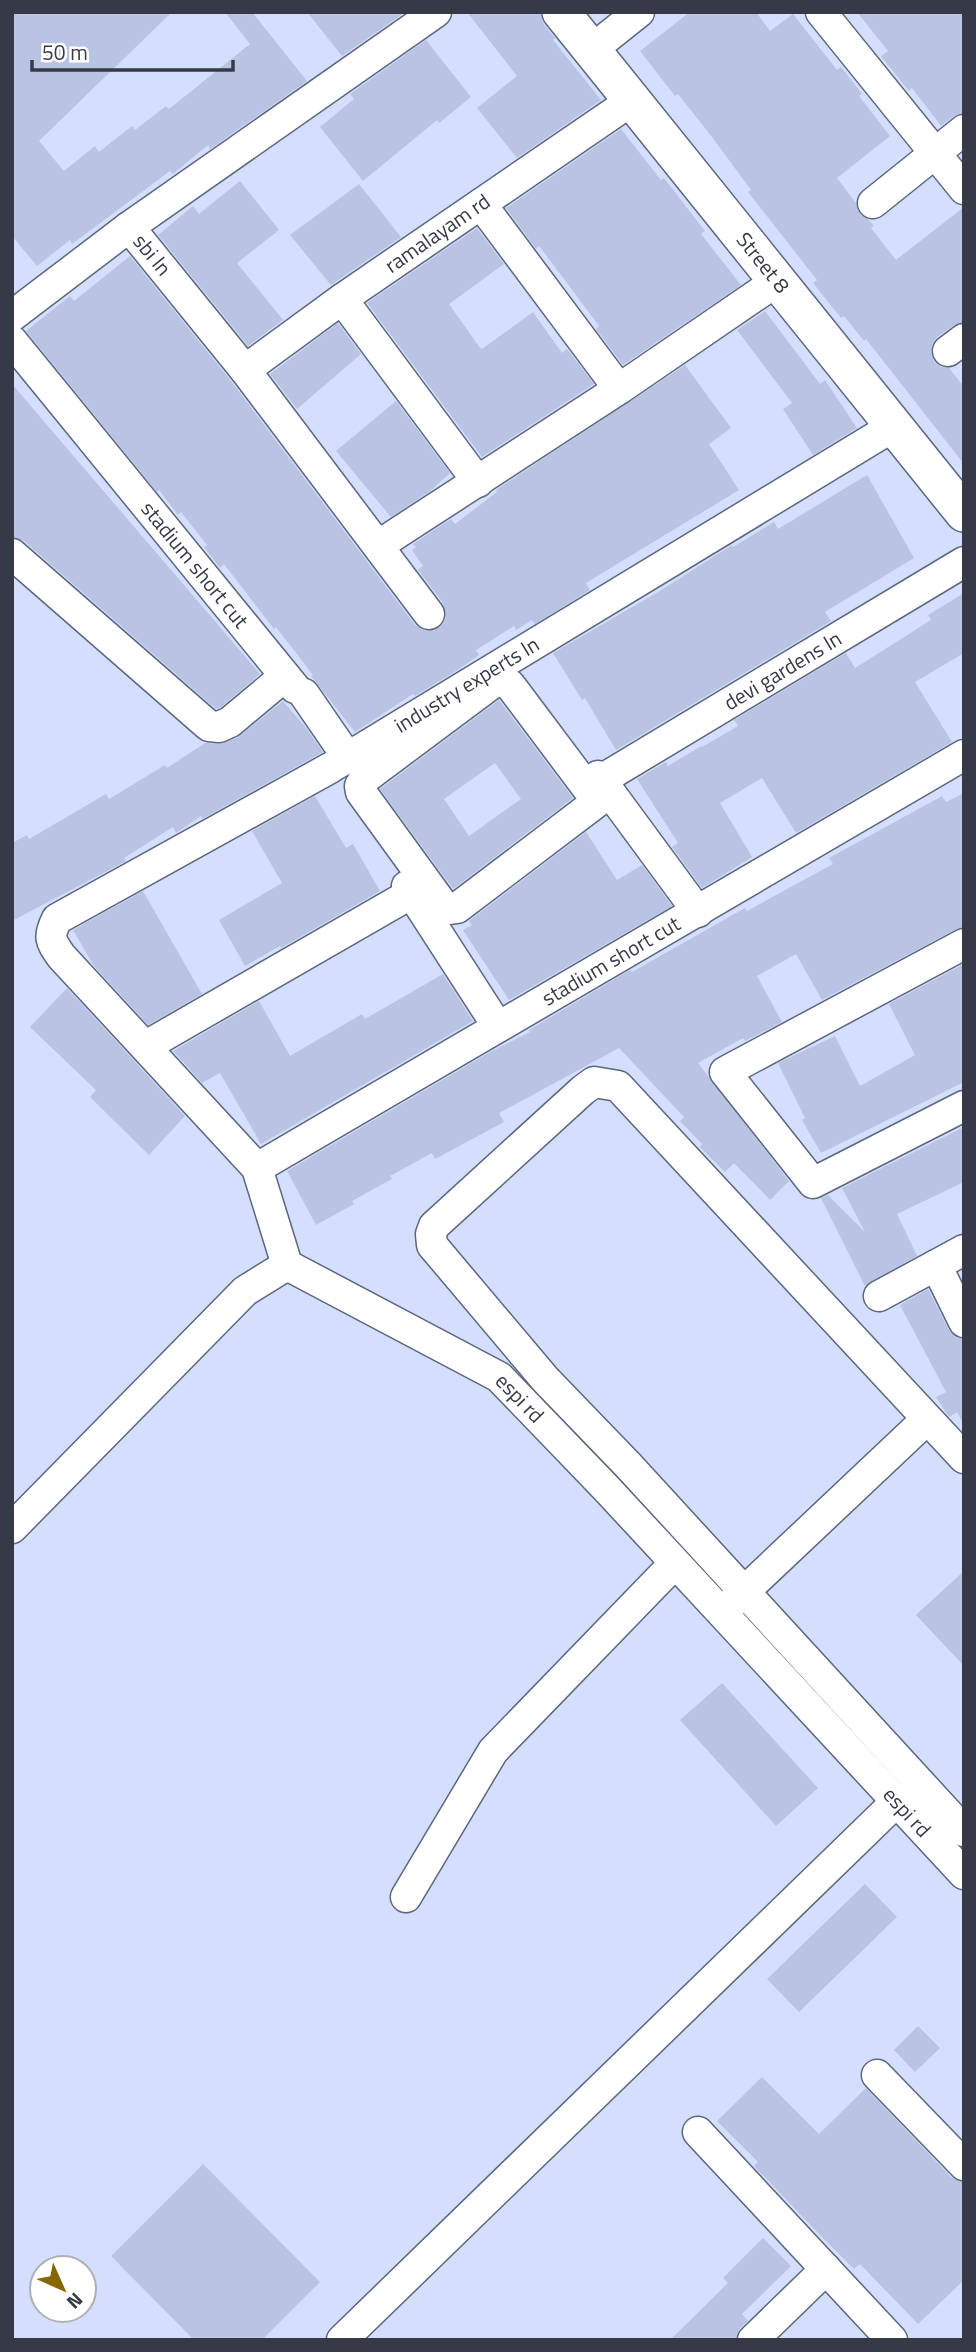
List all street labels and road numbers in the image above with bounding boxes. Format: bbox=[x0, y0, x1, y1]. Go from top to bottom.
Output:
street label: ramalayam rd bbox=[378, 185, 496, 280]
street label: Street 8 bbox=[729, 225, 798, 300]
street label: sbi ln bbox=[126, 226, 180, 282]
street label: stadium short cut bbox=[134, 494, 257, 635]
street label: devi gardens ln bbox=[717, 622, 847, 718]
street label: industry experts ln bbox=[388, 628, 545, 740]
street label: stadium short cut bbox=[535, 907, 686, 1013]
street label: espi rd bbox=[488, 1365, 552, 1430]
street label: espi rd bbox=[876, 1779, 939, 1844]

